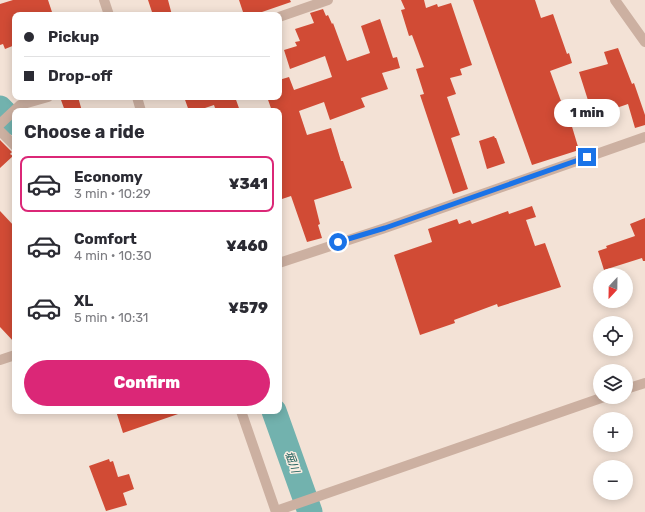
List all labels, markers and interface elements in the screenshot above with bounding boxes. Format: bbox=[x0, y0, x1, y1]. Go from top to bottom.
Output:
text: Pickup bbox=[48, 28, 99, 46]
text: Drop-off bbox=[48, 67, 112, 85]
callout: 1 min bbox=[554, 99, 620, 127]
text: 1 min bbox=[570, 105, 604, 120]
text: Choose a ride bbox=[24, 121, 145, 143]
route end bbox=[578, 148, 596, 166]
icon: car bbox=[26, 166, 62, 202]
text: Economy bbox=[74, 168, 143, 186]
text: ¥341 bbox=[229, 175, 268, 193]
text: 3 min · 10:29 bbox=[74, 186, 151, 201]
icon: car bbox=[26, 228, 62, 264]
text: Comfort bbox=[74, 230, 137, 248]
route start bbox=[329, 233, 347, 251]
text: ¥460 bbox=[226, 237, 268, 255]
text: 4 min · 10:30 bbox=[74, 248, 152, 263]
north arrow bbox=[593, 268, 633, 308]
map controls bbox=[593, 268, 633, 500]
icon: car bbox=[26, 290, 62, 326]
text: XL bbox=[74, 292, 93, 310]
text: ¥579 bbox=[228, 299, 268, 317]
text: 5 min · 10:31 bbox=[74, 310, 148, 325]
button: locate bbox=[593, 316, 633, 356]
button: Confirm bbox=[24, 360, 270, 406]
button: layers bbox=[593, 364, 633, 404]
button: + bbox=[593, 412, 633, 452]
water label: 堀川 bbox=[282, 449, 302, 475]
button: − bbox=[593, 460, 633, 500]

